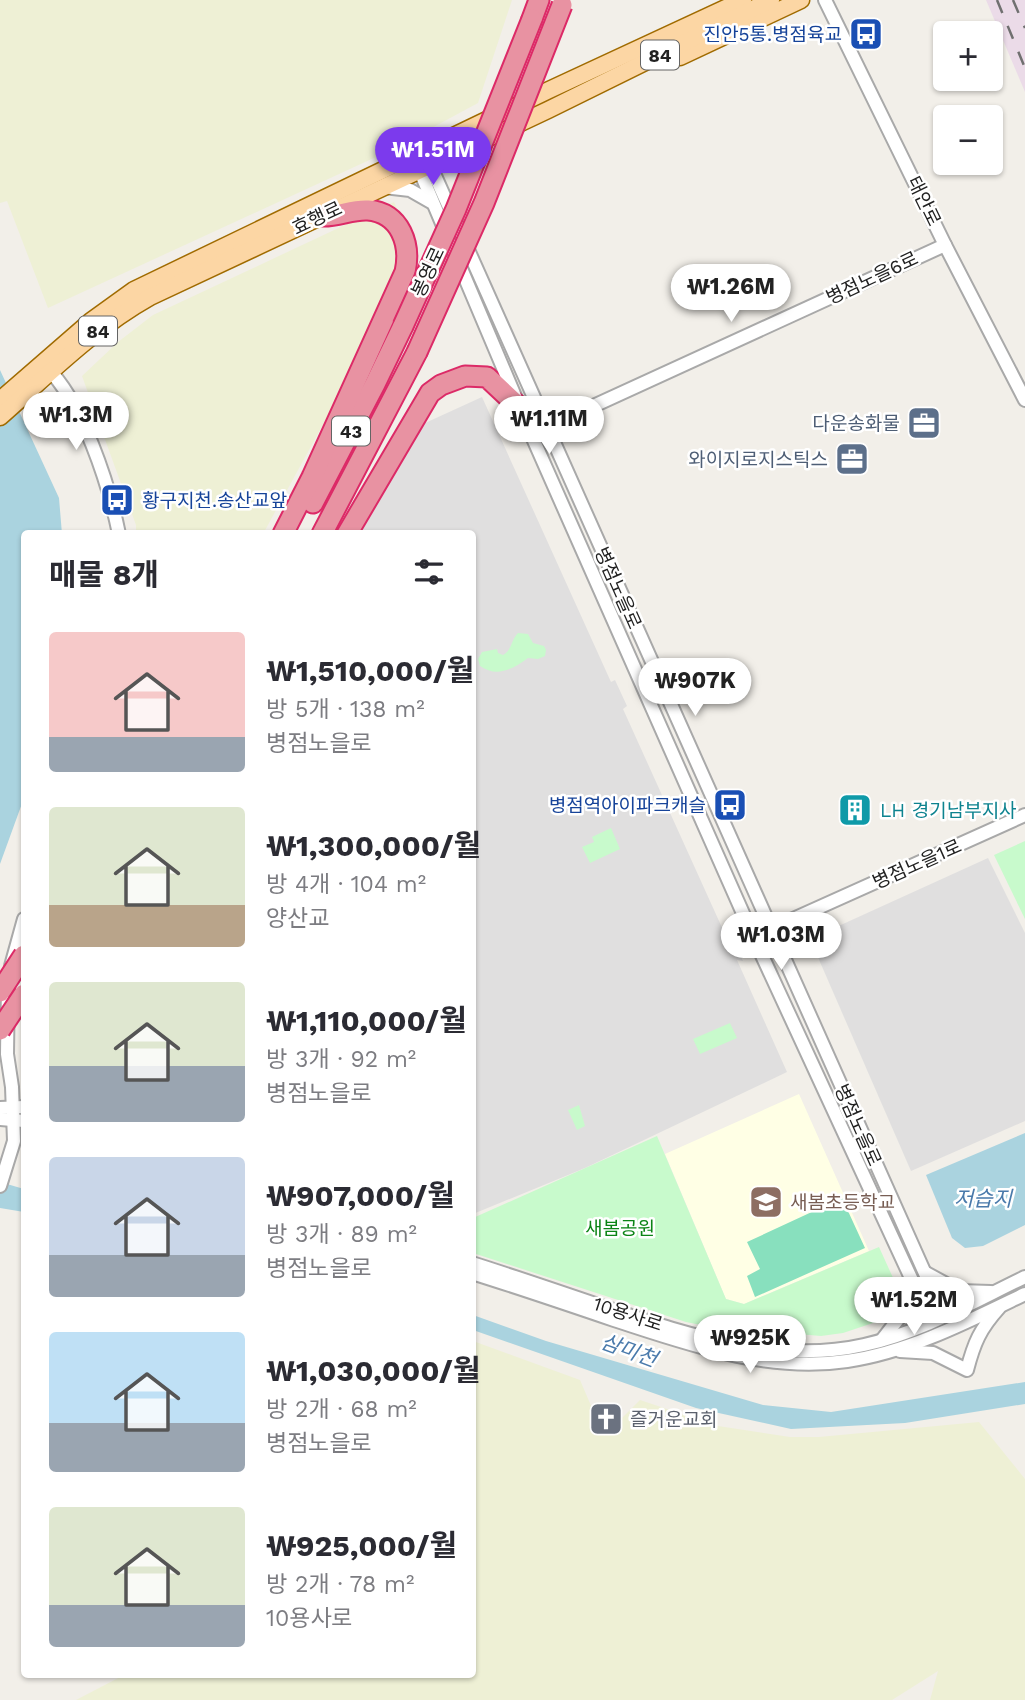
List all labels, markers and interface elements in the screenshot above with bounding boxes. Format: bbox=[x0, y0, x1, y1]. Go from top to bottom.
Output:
bus stop icon: 진안5통.병점육교 bbox=[847, 15, 885, 53]
map controls bbox=[933, 21, 1003, 175]
button: + bbox=[933, 21, 1003, 91]
place label: 진안5통.병점육교 bbox=[704, 23, 842, 46]
road number: 84 bbox=[641, 40, 679, 70]
button: − bbox=[933, 105, 1003, 175]
pin: ₩1.51M bbox=[376, 128, 490, 187]
text: ₩1.51M bbox=[391, 136, 475, 163]
street label: 태안로 bbox=[902, 172, 946, 230]
street label: 효행로 bbox=[288, 196, 346, 240]
street label: 봉영로 bbox=[406, 243, 450, 301]
street label: 병점노을6로 bbox=[822, 247, 922, 309]
pin: ₩1.26M bbox=[674, 264, 788, 324]
text: ₩1.26M bbox=[687, 273, 775, 300]
road number: 84 bbox=[79, 316, 117, 346]
pin: ₩1.3M bbox=[27, 392, 125, 452]
pin: ₩1.11M bbox=[492, 396, 606, 456]
text: ₩1.3M bbox=[39, 401, 113, 428]
office icon: 다운송화물 bbox=[905, 404, 943, 442]
text: ₩1.11M bbox=[510, 405, 588, 432]
place label: 다운송화물 bbox=[813, 412, 900, 435]
road number: 43 bbox=[332, 416, 370, 446]
office icon: 와이지로지스틱스 bbox=[833, 440, 871, 478]
place label: 와이지로지스틱스 bbox=[688, 448, 828, 471]
bus stop icon: 황구지천.송산교앞 bbox=[98, 481, 136, 519]
place label: 황구지천.송산교앞 bbox=[142, 489, 287, 512]
street label: 병점노을로 bbox=[590, 543, 646, 633]
icon: filters bbox=[410, 553, 448, 591]
text: 매물 8개 bbox=[49, 557, 159, 592]
text: ₩1,510,000/월 bbox=[266, 653, 474, 688]
pin: ₩907K bbox=[646, 658, 744, 718]
icon: home bbox=[105, 660, 189, 744]
text: ₩907K bbox=[654, 667, 736, 694]
text: 방 5개 · 138 m² bbox=[266, 696, 425, 723]
text: 병점노을로 bbox=[266, 730, 372, 757]
bus stop icon: 병점역아이파크캐슬 bbox=[711, 786, 749, 824]
building icon: LH 경기남부지사 bbox=[836, 791, 874, 829]
place label: 병점역아이파크캐슬 bbox=[549, 794, 706, 817]
place label: LH 경기남부지사 bbox=[880, 799, 1017, 822]
text: ₩1,300,000/월 bbox=[266, 828, 481, 863]
street label: 병점노을1로 bbox=[869, 834, 965, 894]
icon: home bbox=[105, 835, 189, 919]
text: 방 4개 · 104 m² bbox=[266, 871, 426, 898]
text: 양산교 bbox=[266, 905, 329, 932]
pin: ₩1.03M bbox=[724, 912, 838, 972]
text: ₩1.03M bbox=[737, 921, 825, 948]
text: ₩1,110,000/월 bbox=[266, 1003, 467, 1038]
icon: home bbox=[105, 1010, 189, 1094]
text: 방 3개 · 92 m² bbox=[266, 1046, 416, 1073]
text: 병점노을로 bbox=[266, 1080, 372, 1107]
street label: 병점노을로 bbox=[830, 1080, 886, 1170]
text: ₩907,000/월 bbox=[266, 1178, 455, 1213]
school or university icon: 새봄초등학교 bbox=[747, 1183, 785, 1221]
icon: home bbox=[105, 1185, 189, 1269]
water label: 저습지 bbox=[954, 1186, 1014, 1211]
place label: 새봄초등학교 bbox=[790, 1191, 895, 1214]
park label: 새봄공원 bbox=[585, 1217, 655, 1240]
text: 방 3개 · 89 m² bbox=[266, 1221, 417, 1248]
text: 병점노을로 bbox=[266, 1255, 372, 1282]
pin: ₩1.52M bbox=[857, 1278, 971, 1337]
text: ₩1.52M bbox=[870, 1286, 958, 1313]
street label: 10용사로 bbox=[590, 1292, 666, 1336]
pin: ₩925K bbox=[701, 1316, 799, 1375]
text: ₩925K bbox=[710, 1324, 790, 1351]
water label: 삼미천 bbox=[597, 1328, 663, 1373]
text: ₩1,030,000/월 bbox=[266, 1353, 481, 1388]
icon: home bbox=[105, 1360, 189, 1444]
text: 방 2개 · 68 m² bbox=[266, 1396, 417, 1423]
church icon: 즐거운교회 bbox=[587, 1400, 625, 1438]
place label: 즐거운교회 bbox=[630, 1408, 717, 1431]
text: 병점노을로 bbox=[266, 1430, 372, 1457]
text: ₩925,000/월 bbox=[266, 1528, 457, 1563]
icon: home bbox=[105, 1535, 189, 1619]
text: 방 2개 · 78 m² bbox=[266, 1571, 414, 1598]
text: 10용사로 bbox=[266, 1605, 353, 1632]

